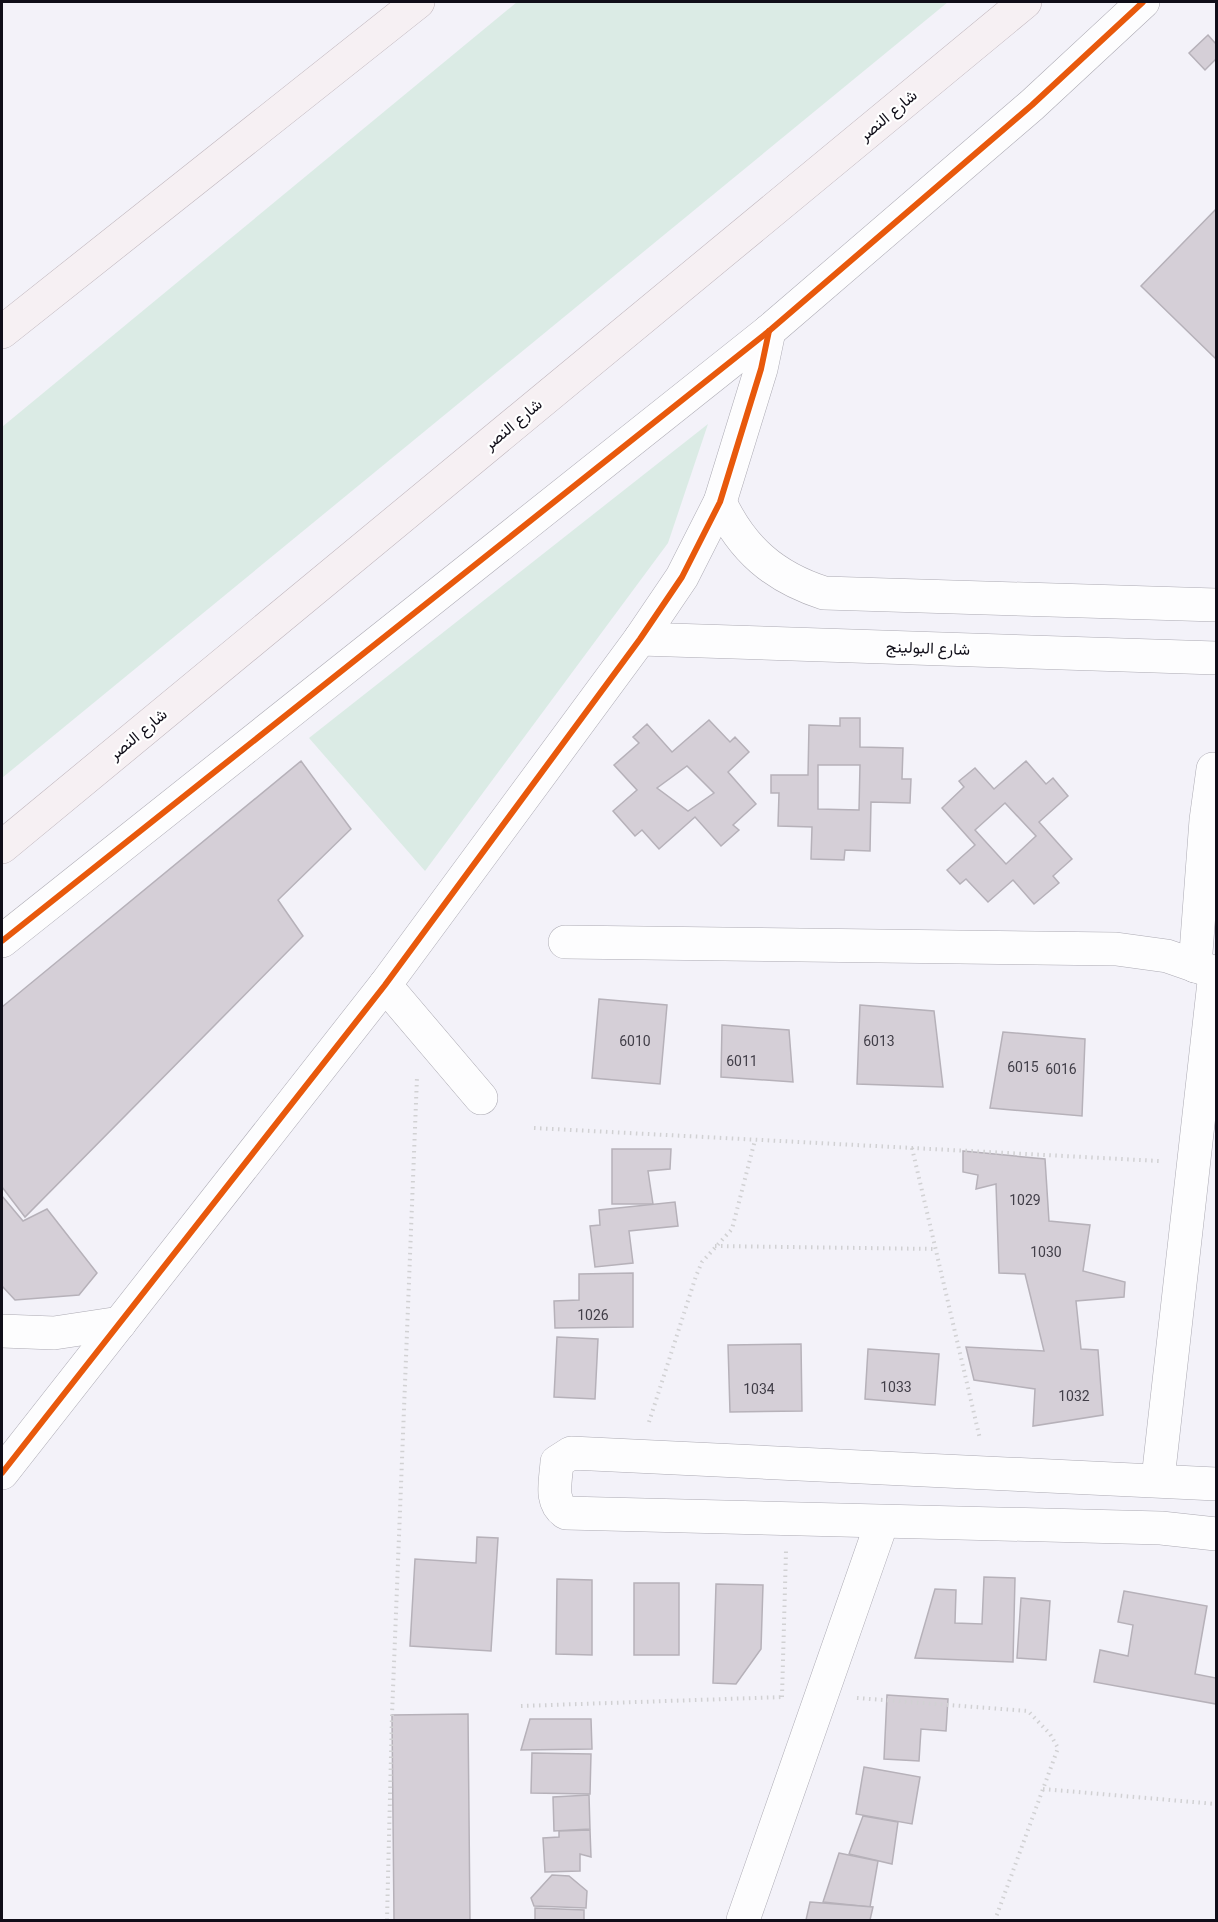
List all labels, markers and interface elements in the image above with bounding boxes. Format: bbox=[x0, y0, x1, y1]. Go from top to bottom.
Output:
street label: شارع النصر bbox=[854, 85, 922, 147]
street label: شارع النصر bbox=[479, 394, 547, 456]
street label: شارع البولينج bbox=[886, 637, 970, 661]
street label: شارع النصر bbox=[104, 704, 172, 766]
house number: 6010 bbox=[619, 1033, 651, 1049]
house number: 6013 bbox=[863, 1033, 895, 1049]
house number: 6011 bbox=[726, 1053, 758, 1069]
house number: 6015 bbox=[1007, 1059, 1039, 1075]
house number: 6016 bbox=[1045, 1061, 1077, 1077]
house number: 1029 bbox=[1009, 1192, 1041, 1208]
house number: 1030 bbox=[1030, 1244, 1062, 1260]
house number: 1026 bbox=[577, 1307, 609, 1323]
house number: 1033 bbox=[880, 1379, 912, 1395]
house number: 1034 bbox=[743, 1381, 775, 1397]
house number: 1032 bbox=[1058, 1388, 1090, 1404]

